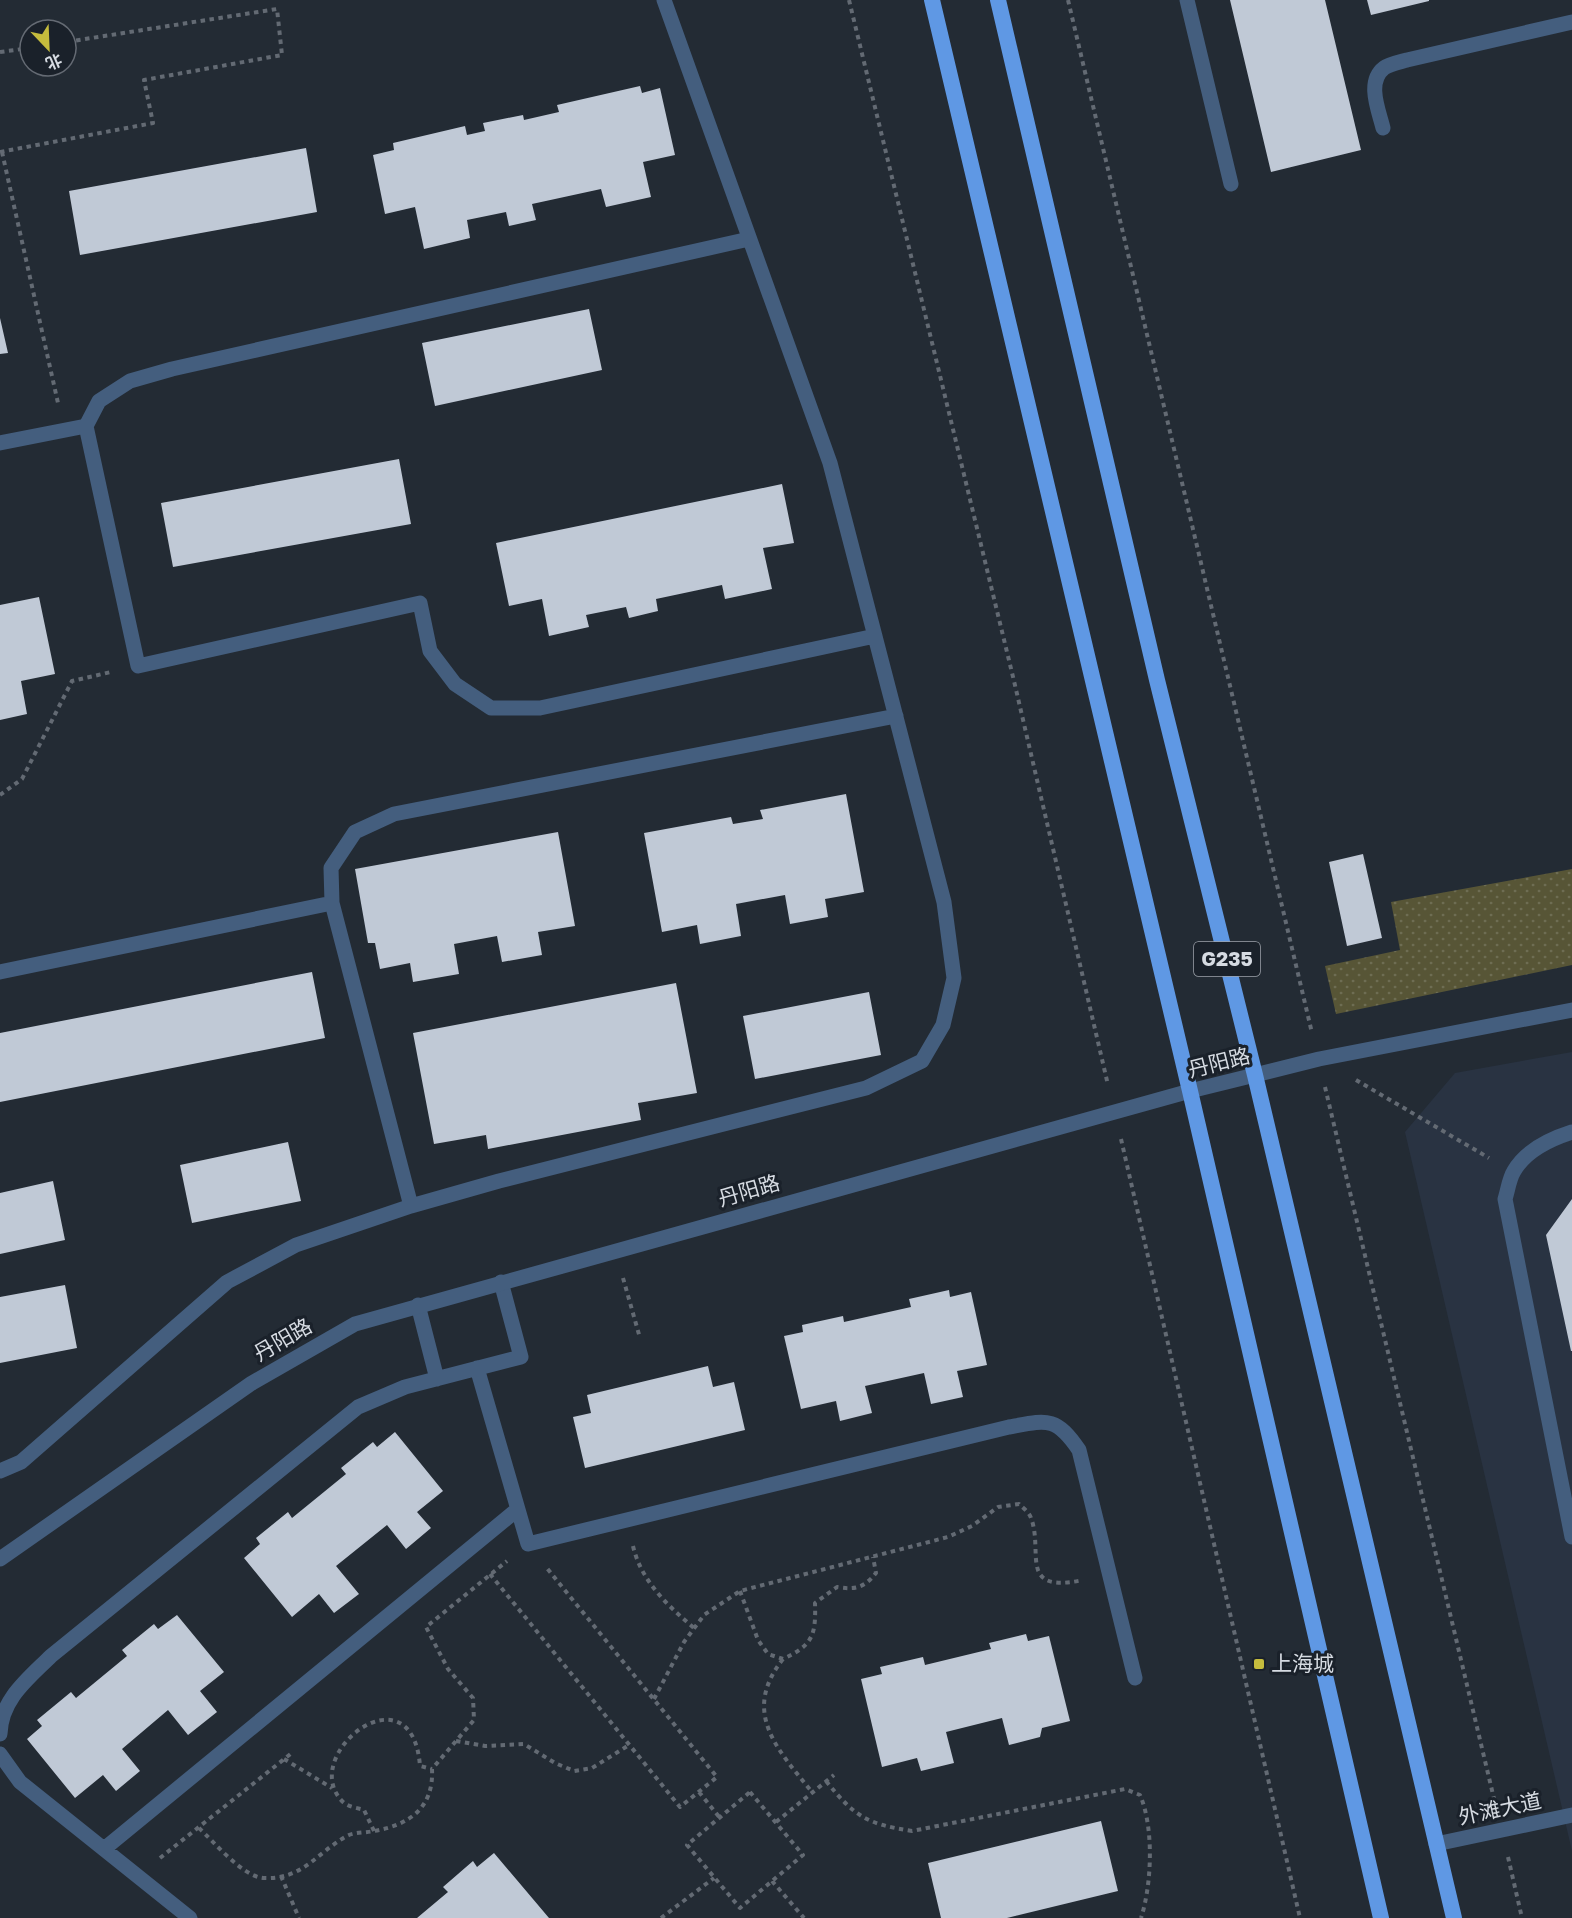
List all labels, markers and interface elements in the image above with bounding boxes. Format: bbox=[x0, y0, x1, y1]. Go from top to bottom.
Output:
north arrow bbox=[18, 18, 78, 78]
text: 北 bbox=[43, 49, 65, 74]
road number: G235 bbox=[1194, 942, 1260, 976]
street label: 丹阳路 bbox=[1185, 1042, 1252, 1082]
street label: 丹阳路 bbox=[715, 1169, 783, 1211]
street label: 丹阳路 bbox=[249, 1312, 316, 1366]
place label: 上海城 bbox=[1271, 1650, 1334, 1676]
marker: 上海城 bbox=[1252, 1657, 1266, 1671]
street label: 外滩大道 bbox=[1456, 1787, 1544, 1829]

